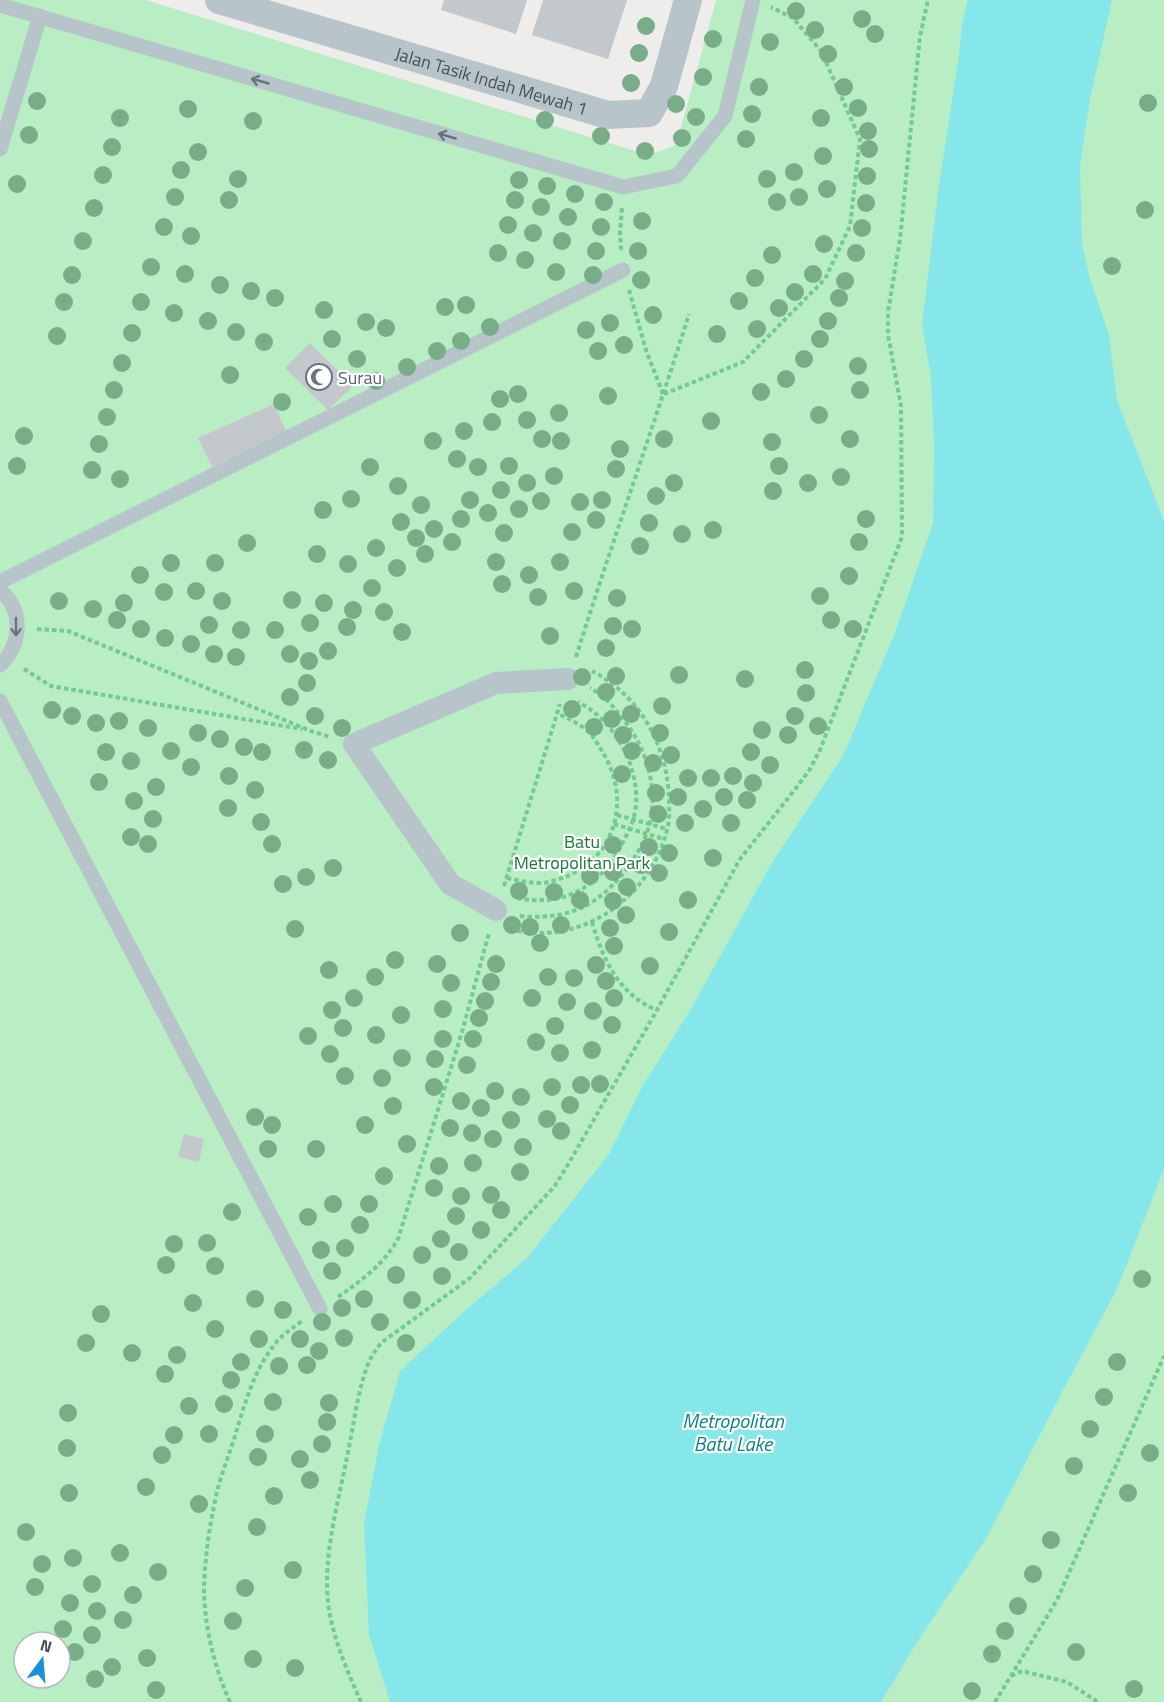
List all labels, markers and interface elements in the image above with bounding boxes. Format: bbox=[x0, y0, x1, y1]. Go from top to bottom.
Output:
street label: Jalan Tasik Indah Mewah 1 bbox=[392, 39, 591, 122]
one-way arrow bbox=[251, 75, 270, 86]
one-way arrow bbox=[438, 129, 457, 141]
mosque icon: Surau bbox=[304, 362, 334, 392]
place label: Surau bbox=[338, 364, 382, 391]
one-way arrow bbox=[10, 617, 22, 637]
park label: Batu Metropolitan Park bbox=[514, 828, 651, 876]
water label: Metropolitan Batu Lake bbox=[682, 1405, 785, 1459]
north arrow bbox=[12, 1630, 72, 1690]
text: N bbox=[37, 1633, 55, 1659]

